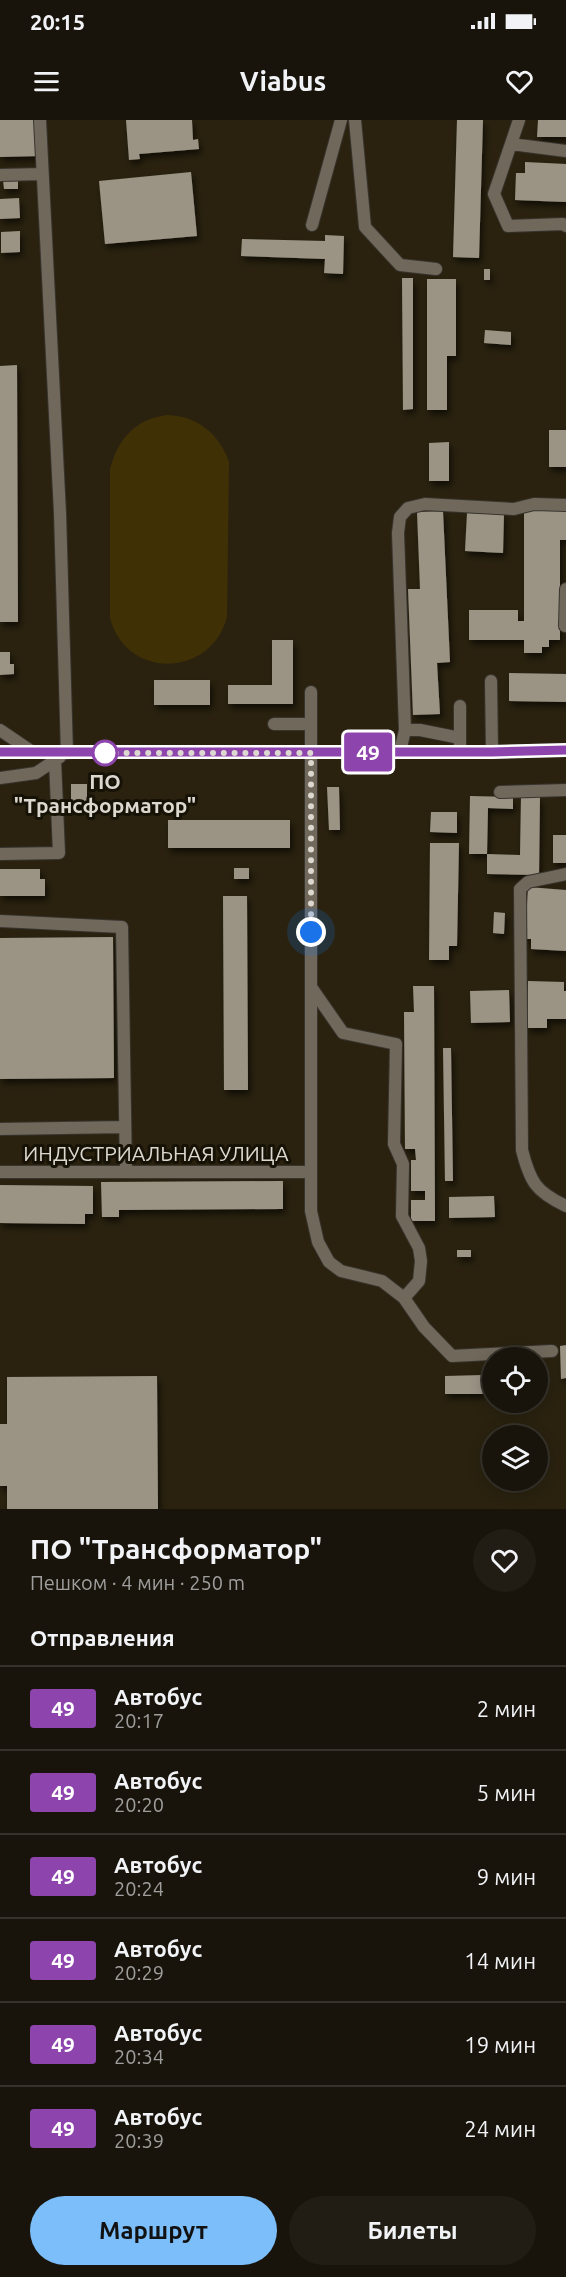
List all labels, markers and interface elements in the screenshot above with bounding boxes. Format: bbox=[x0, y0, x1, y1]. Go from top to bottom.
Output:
text: 20:15 bbox=[30, 9, 85, 34]
icon: menu bbox=[30, 65, 63, 98]
icon: heart bbox=[503, 65, 536, 98]
text: Viabus bbox=[240, 66, 326, 96]
line badge: 49 bbox=[341, 732, 395, 772]
marker: ПО "Трансформатор" bbox=[92, 740, 118, 766]
text: 49 bbox=[356, 740, 380, 764]
place label: ПО "Трансформатор" bbox=[14, 769, 196, 817]
your location bbox=[296, 917, 326, 947]
street label: ИНДУСТРИАЛЬНАЯ УЛИЦА bbox=[23, 1141, 289, 1165]
map controls bbox=[482, 1347, 548, 1491]
button: locate bbox=[482, 1347, 548, 1413]
button: layers bbox=[482, 1425, 548, 1491]
button: heart bbox=[473, 1529, 536, 1592]
text: ПО "Трансформатор" bbox=[30, 1533, 322, 1564]
text: Пешком · 4 мин · 250 m bbox=[30, 1571, 245, 1594]
text: Отправления bbox=[30, 1625, 175, 1650]
text: Автобус bbox=[114, 1684, 202, 1709]
text: 49 bbox=[51, 1696, 75, 1720]
text: 2 мин bbox=[477, 1696, 536, 1721]
text: 20:17 bbox=[114, 1709, 164, 1732]
text: Автобус bbox=[114, 1768, 202, 1793]
text: 49 bbox=[51, 1780, 75, 1804]
text: 5 мин bbox=[477, 1780, 536, 1805]
text: 20:20 bbox=[114, 1793, 164, 1816]
text: Автобус bbox=[114, 1852, 202, 1877]
text: 49 bbox=[51, 1864, 75, 1888]
text: 9 мин bbox=[477, 1864, 536, 1889]
text: 20:24 bbox=[114, 1877, 164, 1900]
text: Автобус bbox=[114, 1936, 202, 1961]
text: 49 bbox=[51, 1948, 75, 1972]
text: 14 мин bbox=[464, 1948, 536, 1973]
text: 20:29 bbox=[114, 1961, 164, 1984]
text: Автобус bbox=[114, 2020, 202, 2045]
text: 49 bbox=[51, 2032, 75, 2056]
text: 19 мин bbox=[464, 2032, 536, 2057]
text: 20:34 bbox=[114, 2045, 164, 2068]
text: Автобус bbox=[114, 2104, 202, 2129]
text: 49 bbox=[51, 2116, 75, 2140]
text: 24 мин bbox=[464, 2116, 536, 2141]
text: 20:39 bbox=[114, 2129, 164, 2152]
button: Маршрут bbox=[30, 2196, 277, 2265]
button: Билеты bbox=[289, 2196, 536, 2265]

